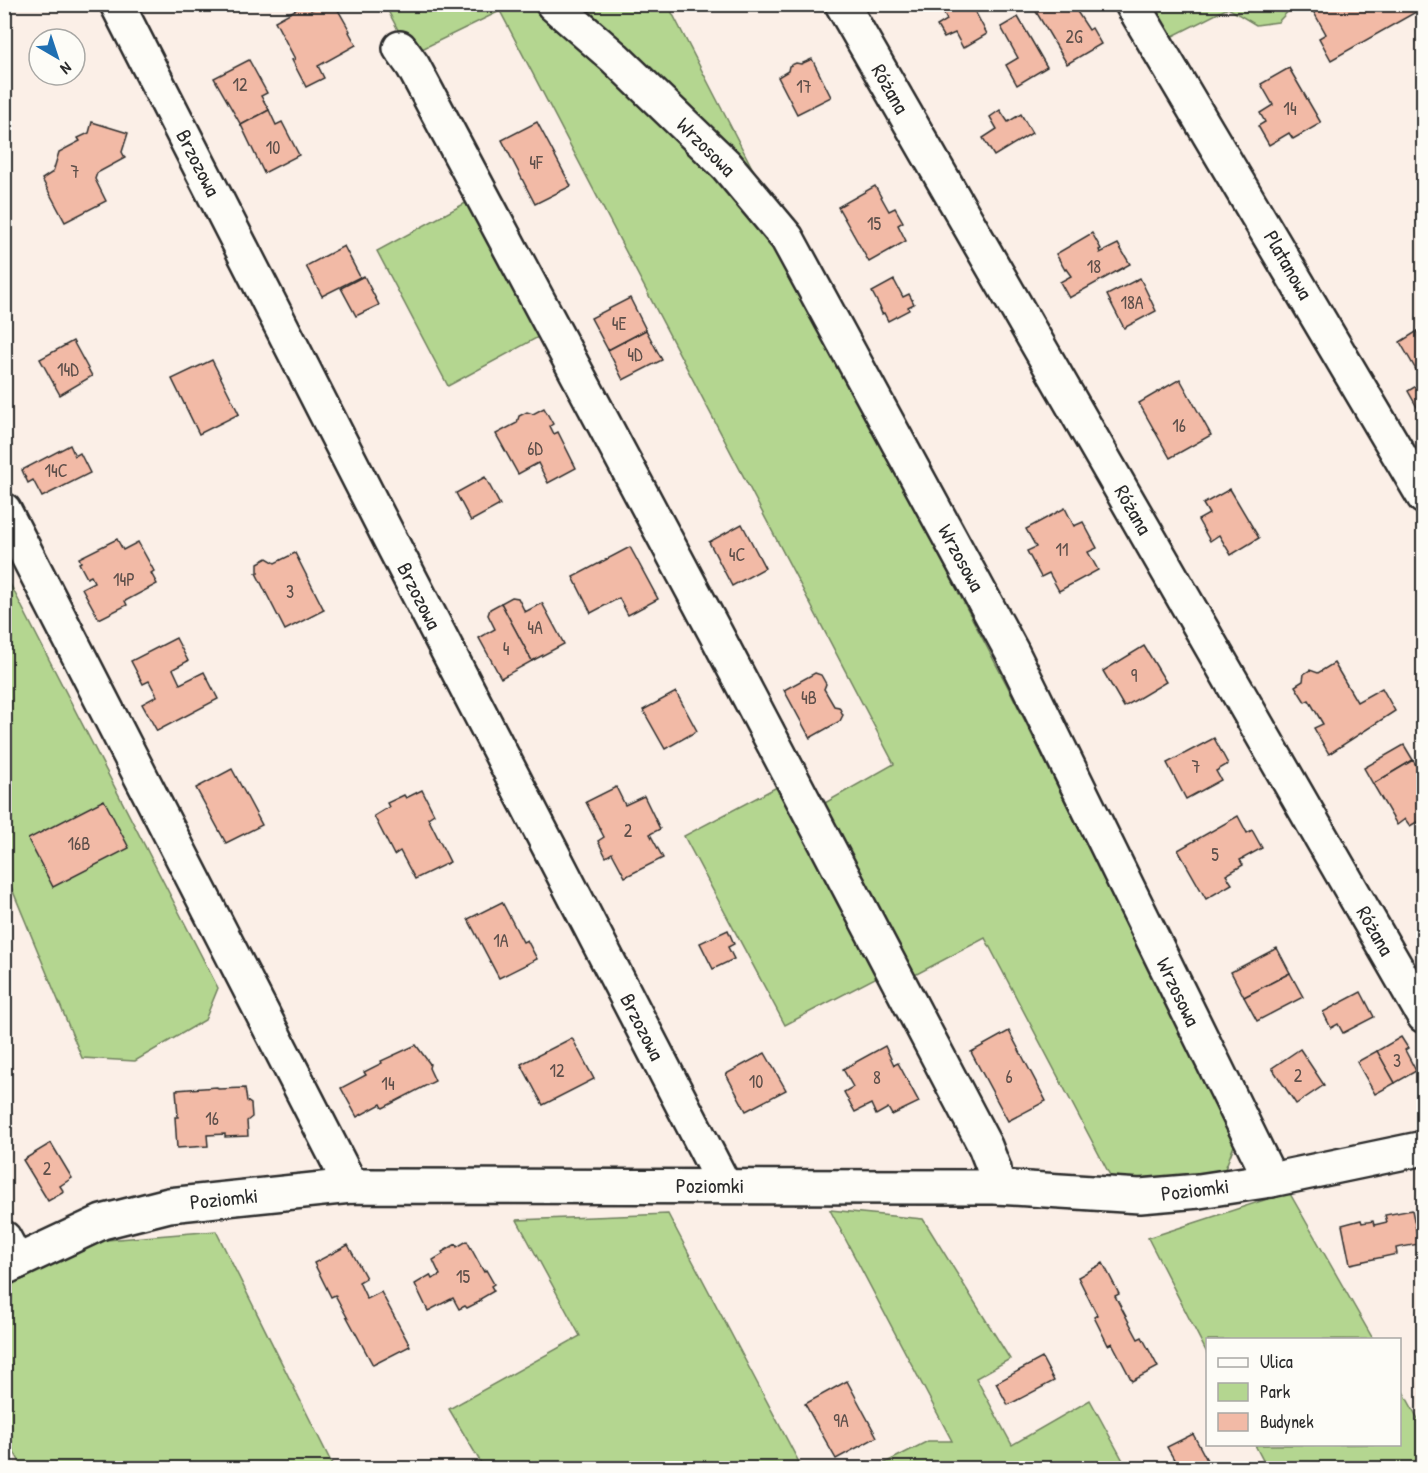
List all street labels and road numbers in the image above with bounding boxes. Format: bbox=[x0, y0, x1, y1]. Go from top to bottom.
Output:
street label: Różana bbox=[865, 59, 916, 119]
street label: Wrzosowa bbox=[670, 111, 742, 183]
street label: Brzozowa bbox=[169, 124, 228, 201]
street label: Platanowa bbox=[1257, 225, 1320, 305]
street label: Różana bbox=[1108, 480, 1159, 540]
street label: Wrzosowa bbox=[931, 519, 992, 597]
street label: Brzozowa bbox=[390, 557, 449, 634]
street label: Różana bbox=[1350, 901, 1401, 961]
street label: Wrzosowa bbox=[1149, 953, 1207, 1031]
street label: Brzozowa bbox=[613, 988, 672, 1065]
street label: Poziomki bbox=[676, 1171, 744, 1200]
street label: Poziomki bbox=[1159, 1171, 1231, 1208]
street label: Poziomki bbox=[188, 1181, 259, 1216]

